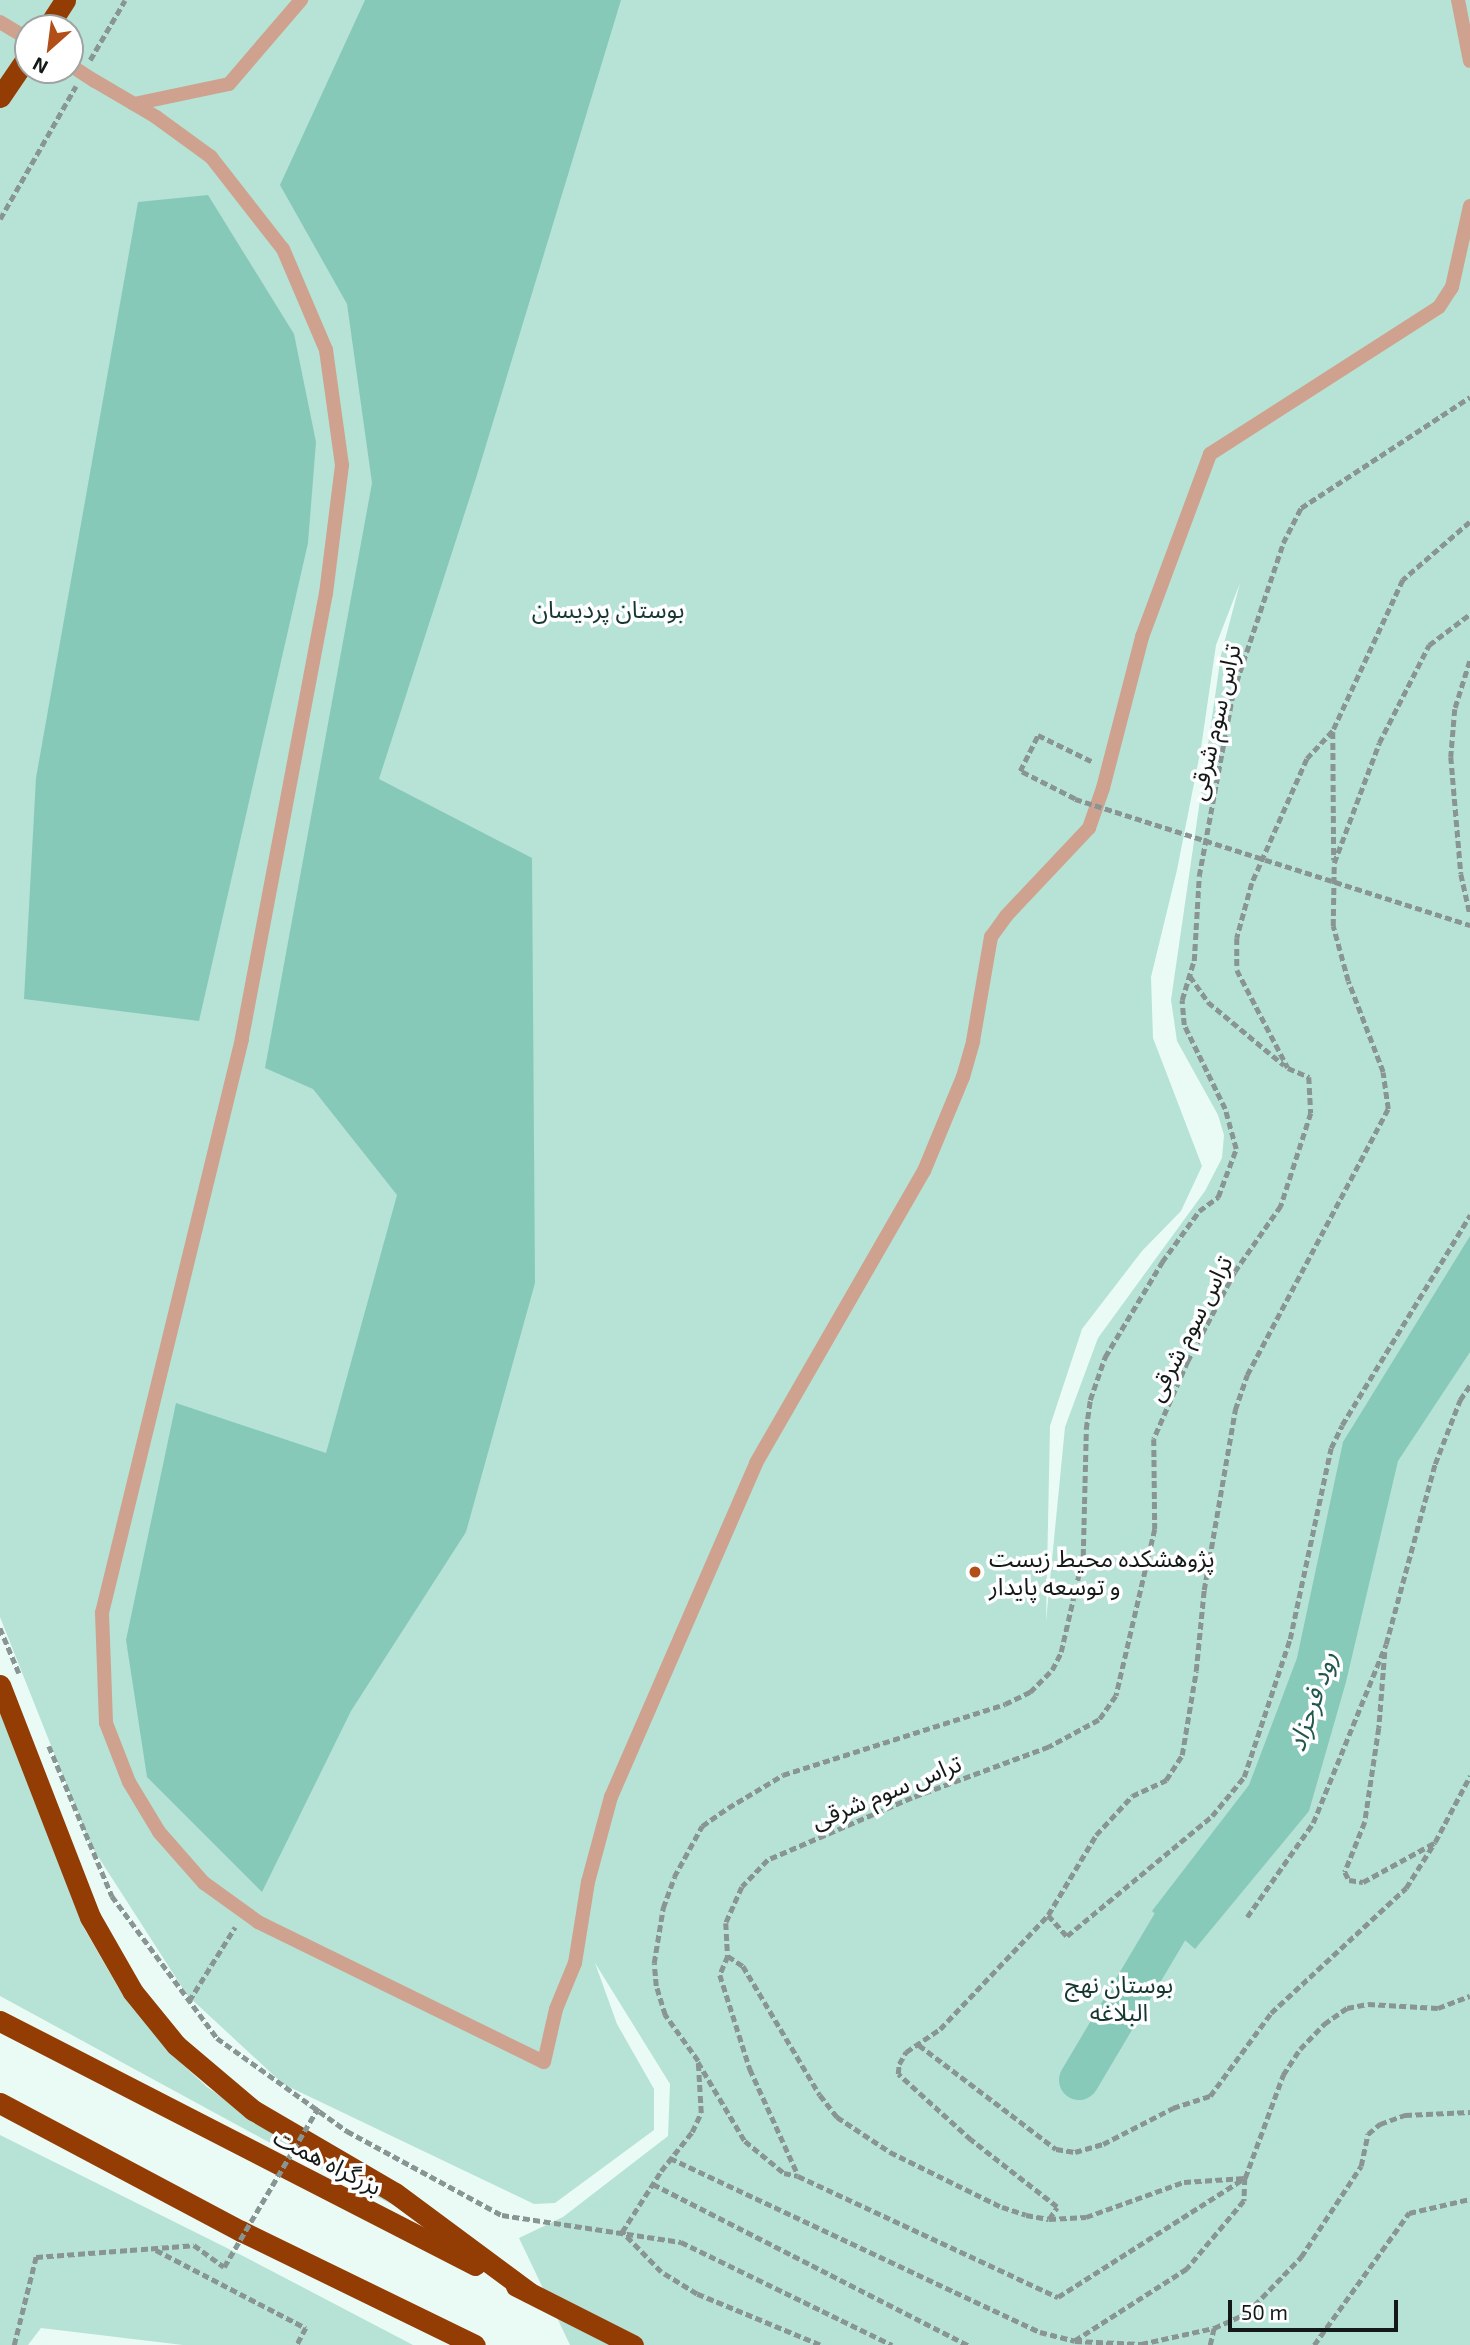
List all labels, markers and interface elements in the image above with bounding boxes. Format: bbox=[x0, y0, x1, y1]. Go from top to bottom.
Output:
north arrow bbox=[14, 14, 84, 84]
text: N bbox=[28, 53, 51, 80]
park label: بوستان پردیسان bbox=[532, 595, 684, 623]
street label: تراس سوم شرقی bbox=[1182, 641, 1246, 803]
street label: تراس سوم شرقی bbox=[1140, 1251, 1238, 1405]
place label: پژوهشکده محیط زیست و توسعه پایدار bbox=[989, 1544, 1215, 1600]
marker: پژوهشکده محیط زیست و توسعه پایدار bbox=[967, 1564, 983, 1580]
water label: رود فرحزاد bbox=[1279, 1647, 1343, 1755]
street label: تراس سوم شرقی bbox=[807, 1748, 965, 1834]
park label: بوستان نهج البلاغه bbox=[1065, 1970, 1173, 2026]
street label: بزرگراه همت bbox=[269, 2122, 387, 2200]
scale bar bbox=[1232, 2286, 1402, 2330]
text: 50 m bbox=[1241, 2299, 1288, 2324]

